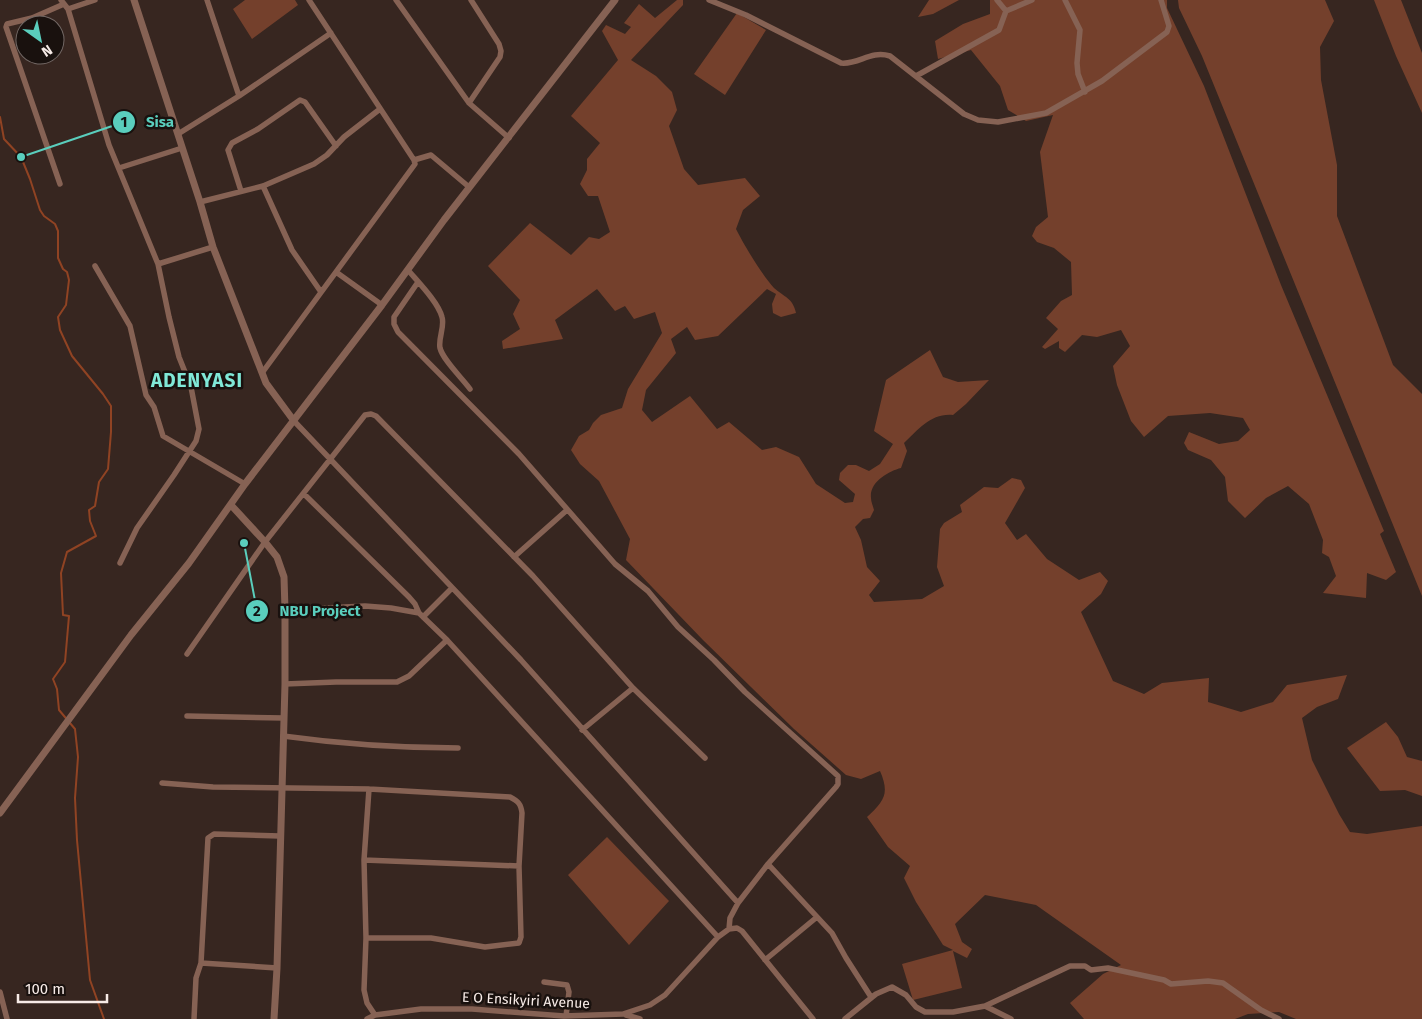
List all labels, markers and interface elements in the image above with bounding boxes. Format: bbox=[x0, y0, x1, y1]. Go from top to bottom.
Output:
north arrow bbox=[15, 15, 65, 65]
text: N bbox=[38, 41, 55, 60]
callout: Sisa bbox=[111, 107, 184, 137]
text: 1 bbox=[121, 113, 127, 131]
text: Sisa bbox=[146, 113, 174, 131]
district label: ADENYASI bbox=[150, 369, 243, 392]
callout: NBU Project bbox=[244, 596, 370, 626]
text: 2 bbox=[253, 602, 261, 620]
text: NBU Project bbox=[279, 602, 361, 620]
scale bar bbox=[18, 972, 106, 1004]
text: 100 m bbox=[25, 980, 65, 998]
street label: E O Ensikyiri Avenue bbox=[462, 989, 590, 1012]

